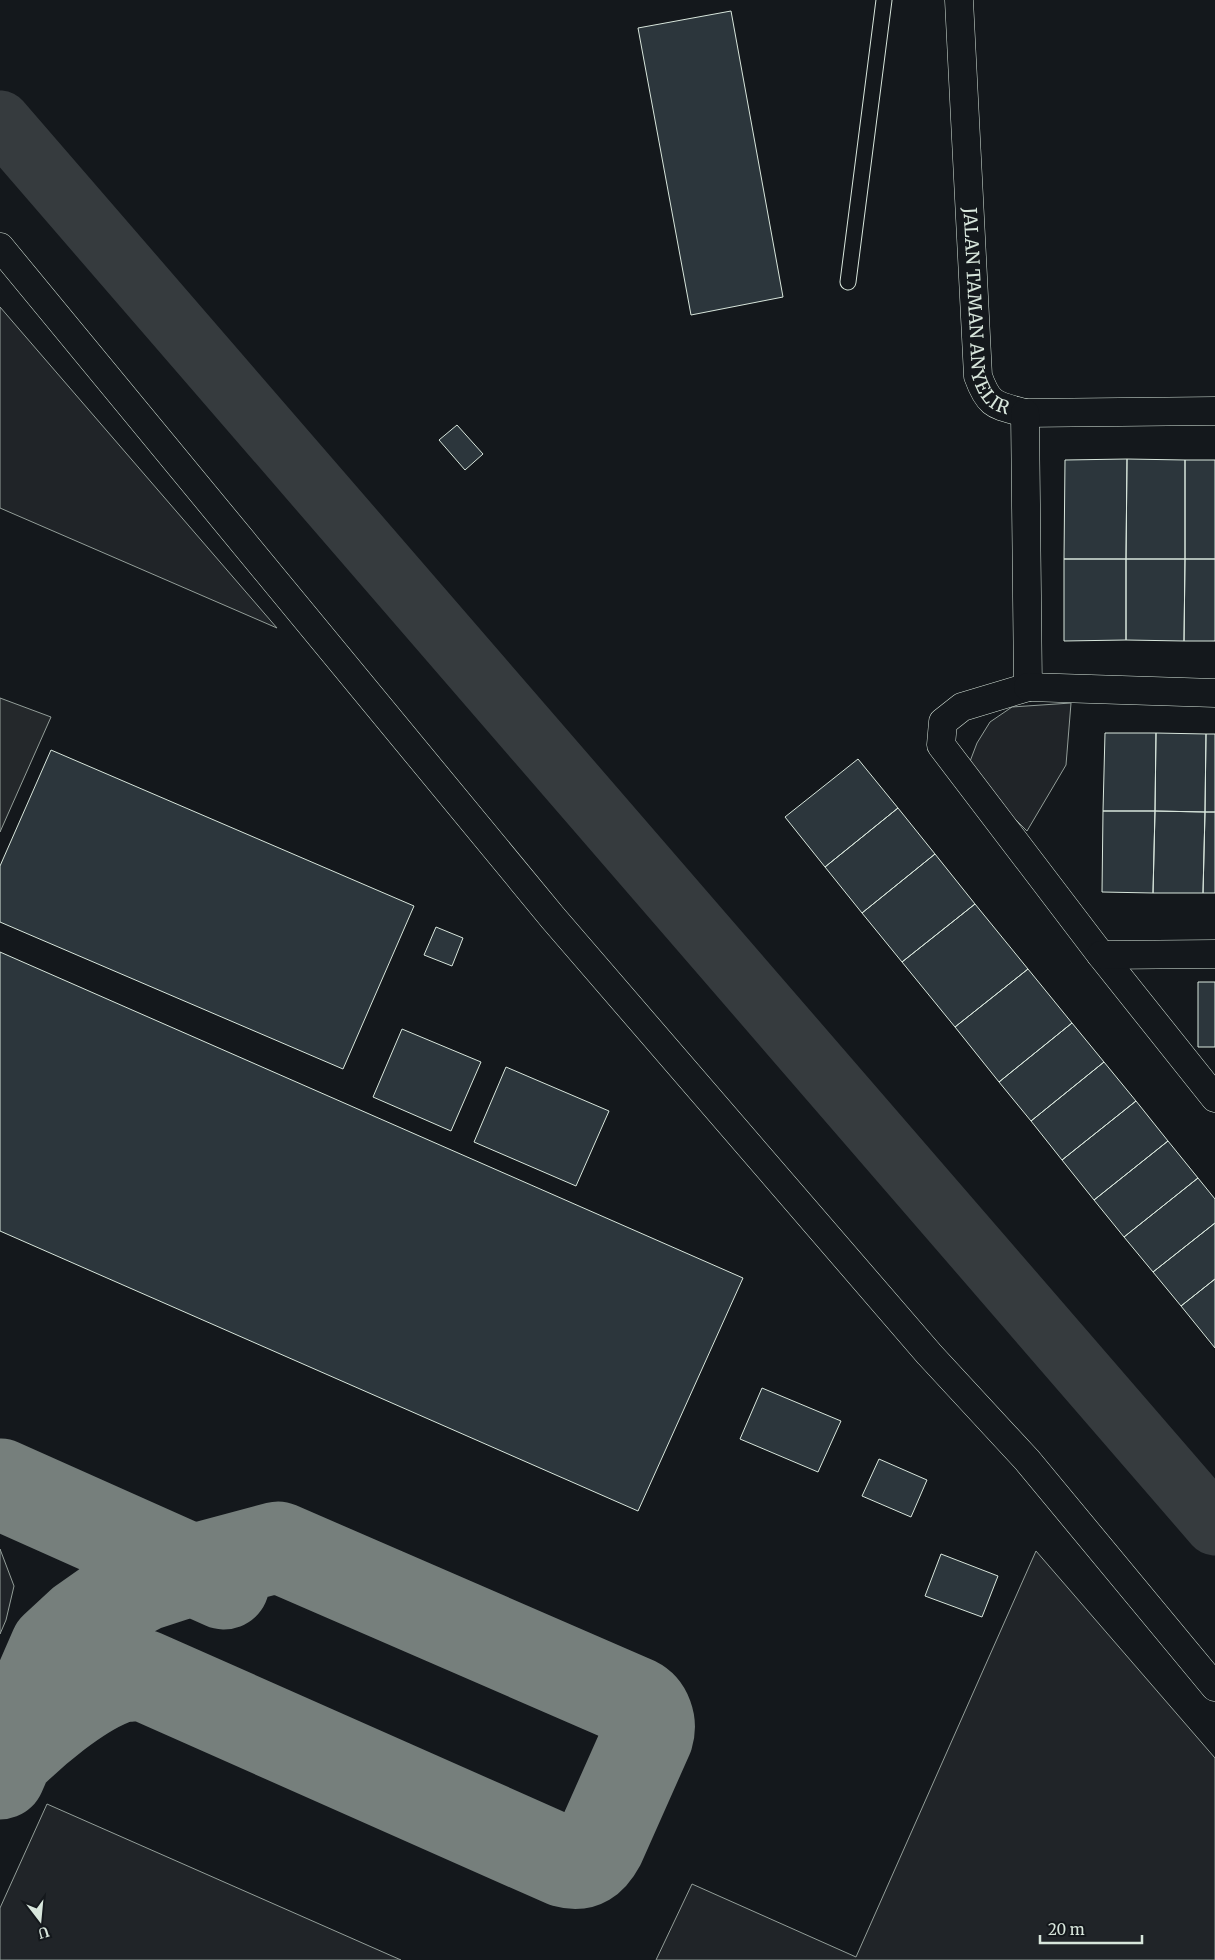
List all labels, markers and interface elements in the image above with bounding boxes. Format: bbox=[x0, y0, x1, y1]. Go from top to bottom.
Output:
street label: JALAN TAMAN ANYELIR bbox=[958, 206, 1013, 419]
north arrow bbox=[15, 1895, 65, 1945]
scale bar bbox=[1040, 1912, 1142, 1944]
text: 20 m bbox=[1048, 1920, 1085, 1939]
text: U bbox=[36, 1922, 51, 1943]

